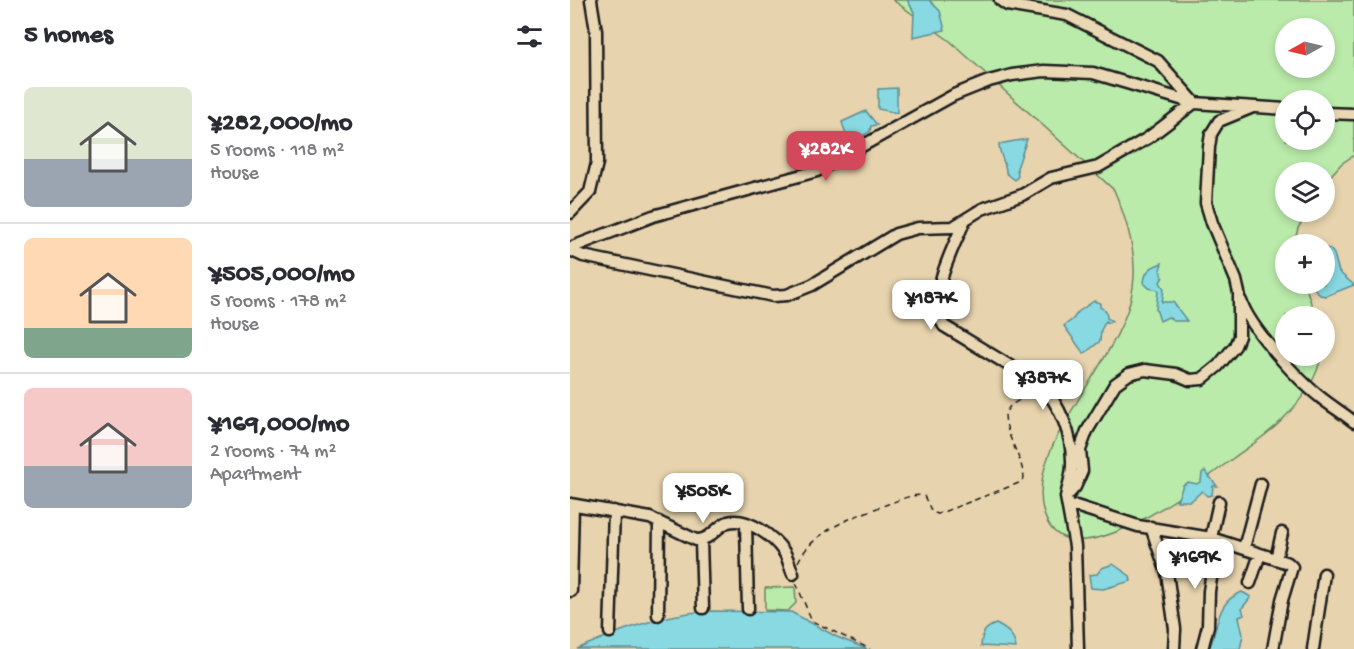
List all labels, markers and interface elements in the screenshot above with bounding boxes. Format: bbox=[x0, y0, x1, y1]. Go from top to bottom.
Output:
north arrow bbox=[1275, 18, 1335, 78]
map controls bbox=[1275, 18, 1335, 366]
icon: filters bbox=[513, 20, 546, 53]
text: 5 homes bbox=[24, 21, 113, 52]
button: locate bbox=[1275, 90, 1335, 150]
text: ¥282,000/mo bbox=[210, 109, 352, 140]
icon: home bbox=[72, 111, 144, 183]
pin: ¥282K bbox=[784, 131, 868, 182]
text: ¥282K bbox=[801, 139, 851, 162]
text: 5 rooms · 118 m² bbox=[210, 140, 344, 163]
button: layers bbox=[1275, 162, 1335, 222]
text: House bbox=[210, 163, 259, 186]
button: + bbox=[1275, 234, 1335, 294]
text: ¥505,000/mo bbox=[210, 260, 355, 291]
icon: home bbox=[72, 262, 144, 334]
pin: ¥187K bbox=[889, 280, 973, 331]
text: ¥187K bbox=[906, 288, 956, 311]
text: 5 rooms · 178 m² bbox=[210, 291, 347, 314]
button: − bbox=[1275, 306, 1335, 366]
text: House bbox=[210, 314, 259, 337]
pin: ¥387K bbox=[1001, 360, 1085, 411]
text: ¥387K bbox=[1017, 368, 1069, 391]
text: ¥169,000/mo bbox=[210, 410, 349, 441]
icon: home bbox=[72, 412, 144, 484]
text: 2 rooms · 74 m² bbox=[210, 441, 336, 464]
text: Apartment bbox=[210, 464, 300, 487]
pin: ¥505K bbox=[661, 473, 745, 524]
text: ¥505K bbox=[677, 481, 729, 504]
pin: ¥169K bbox=[1153, 539, 1237, 590]
text: ¥169K bbox=[1171, 547, 1219, 570]

